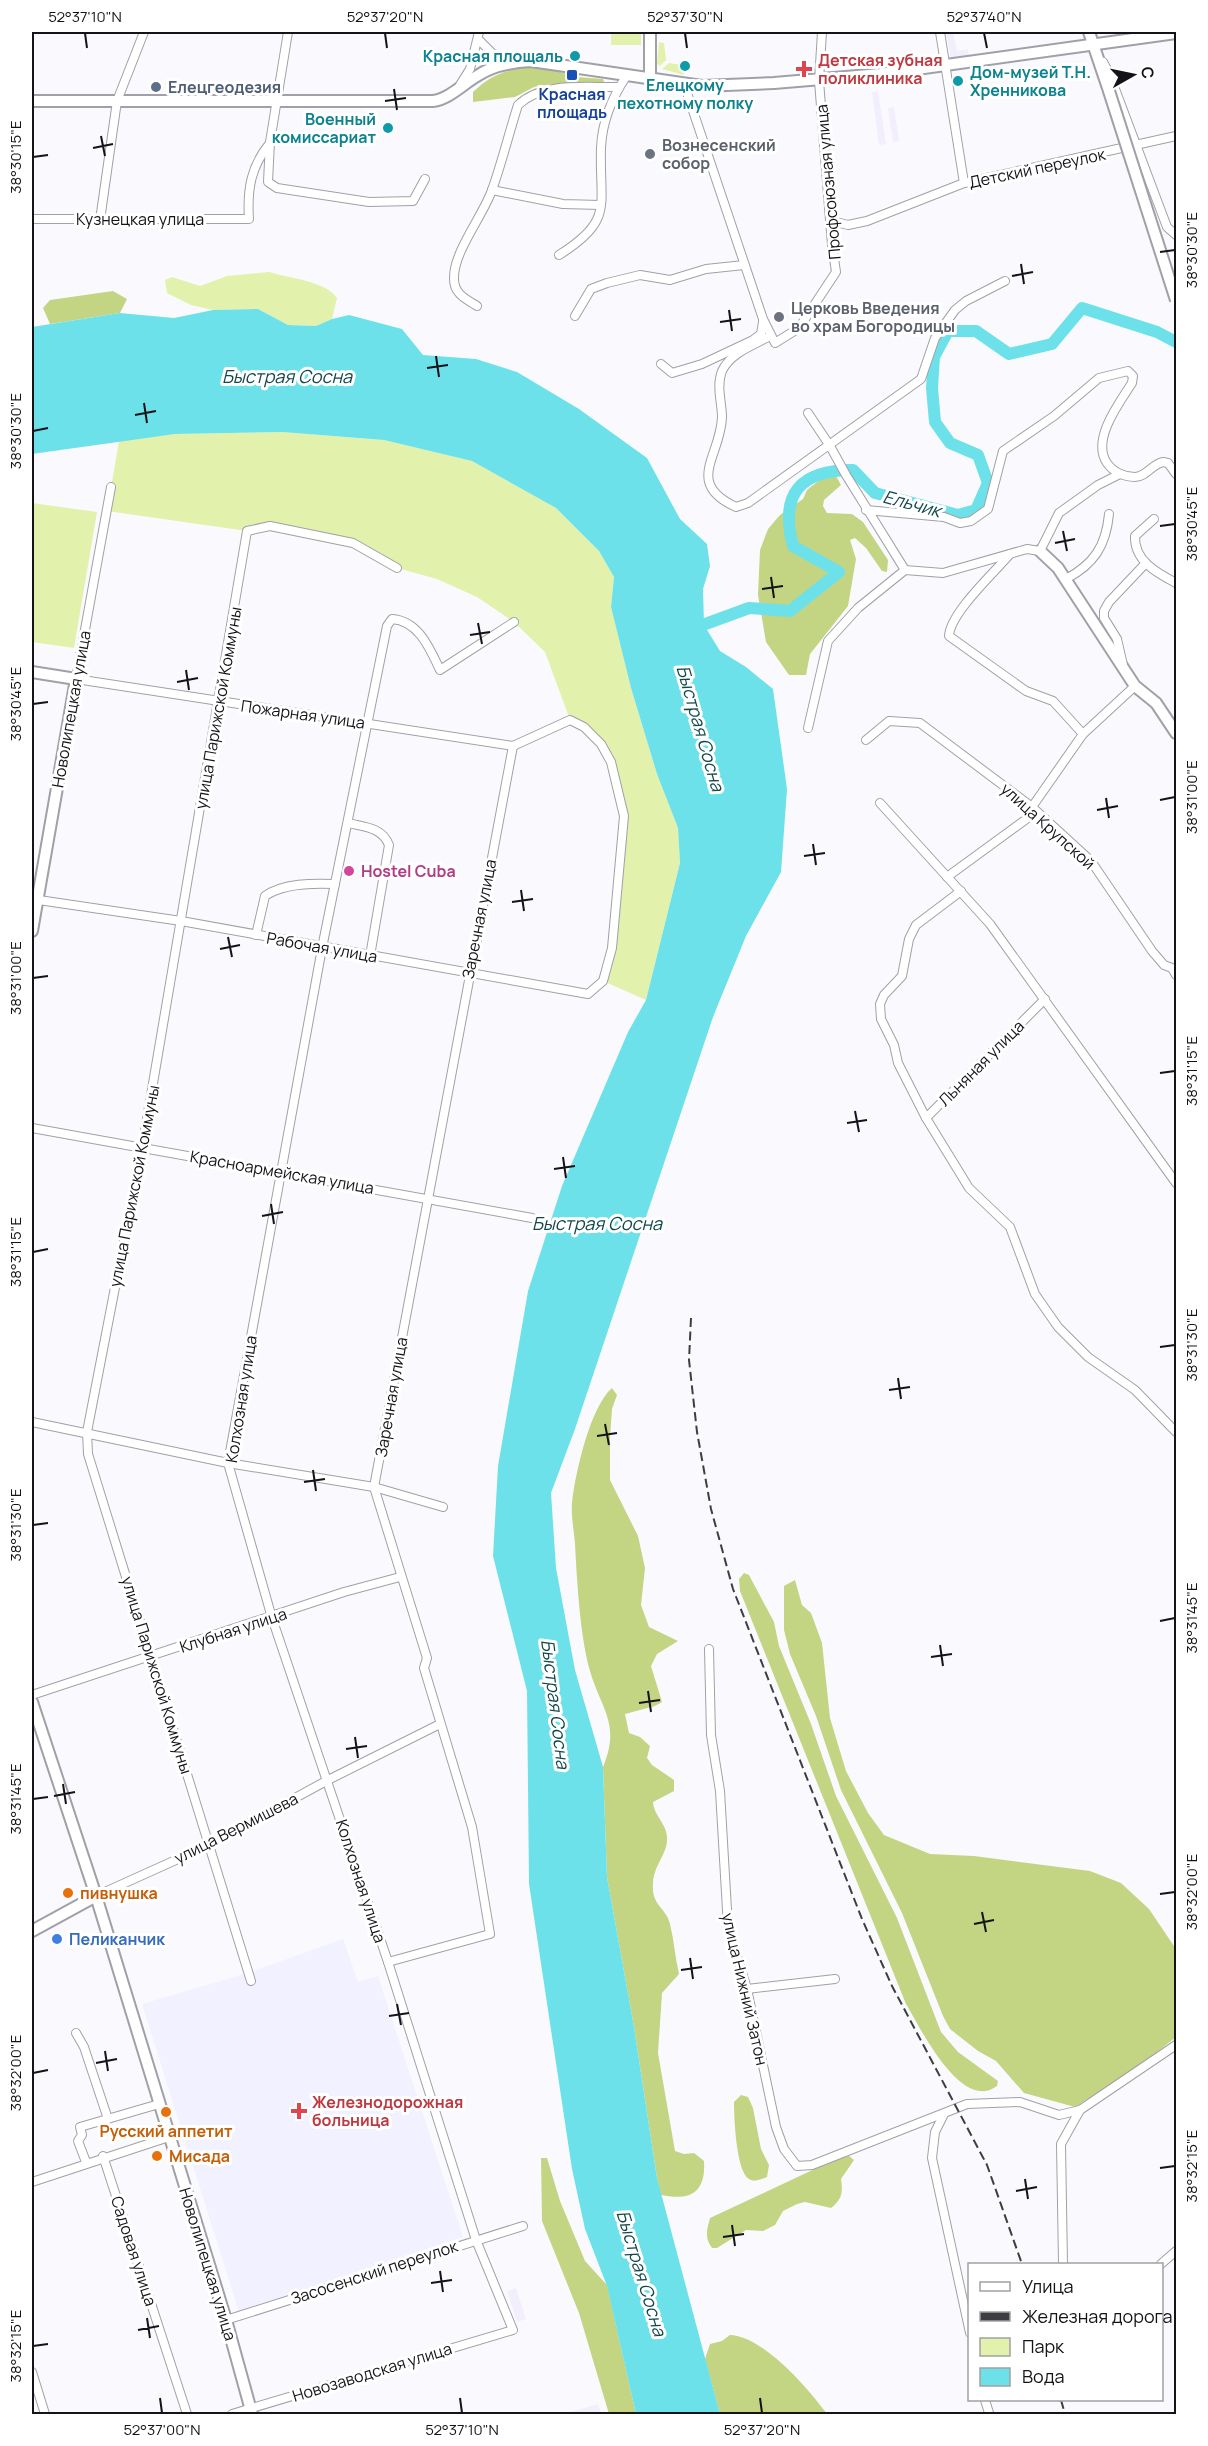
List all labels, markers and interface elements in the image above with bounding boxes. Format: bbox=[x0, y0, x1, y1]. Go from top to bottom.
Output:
text: 52°37'10"N bbox=[48, 6, 122, 27]
text: 52°37'20"N bbox=[347, 6, 423, 27]
text: 52°37'30"N bbox=[647, 6, 723, 27]
text: 52°37'40"N bbox=[947, 6, 1021, 27]
place label: Красная площаль bbox=[423, 45, 563, 67]
north arrow bbox=[1103, 45, 1163, 105]
marker: Красная площаль bbox=[568, 49, 582, 63]
place label: Детская зубная поликлиника bbox=[818, 49, 943, 89]
marker: Елецкому пехотному полку bbox=[678, 59, 692, 73]
marker: Детская зубная поликлиника bbox=[795, 60, 813, 78]
place label: Дом-музей Т.Н. Хренникова bbox=[970, 61, 1091, 101]
text: С bbox=[1136, 65, 1160, 80]
marker: Красная площадь bbox=[565, 68, 579, 82]
place label: Елецкому пехотному полку bbox=[617, 74, 753, 114]
marker: Дом-музей Т.Н. Хренникова bbox=[951, 74, 965, 88]
place label: Елецгеодезия bbox=[168, 76, 281, 98]
marker: Елецгеодезия bbox=[149, 80, 163, 94]
place label: Красная площадь bbox=[537, 83, 607, 123]
street label: Профсоюзная улица bbox=[810, 103, 846, 261]
place label: Военный комиссариат bbox=[272, 108, 376, 148]
text: 38°30'15"E bbox=[5, 120, 26, 194]
marker: Военный комиссариат bbox=[381, 121, 395, 135]
place label: Вознесенский собор bbox=[662, 134, 776, 174]
street label: Детский переулок bbox=[967, 143, 1108, 193]
marker: Вознесенский собор bbox=[643, 147, 657, 161]
street label: Кузнецкая улица bbox=[76, 208, 204, 230]
text: 38°30'30"E bbox=[1181, 212, 1202, 288]
place label: Церковь Введения во храм Богородицы bbox=[791, 297, 955, 337]
marker: Церковь Введения во храм Богородицы bbox=[772, 310, 786, 324]
water label: Быстрая Сосна bbox=[222, 364, 353, 388]
text: 38°30'30"E bbox=[5, 393, 26, 469]
water label: Ельчик bbox=[880, 484, 947, 523]
text: 38°30'45"E bbox=[1181, 487, 1202, 561]
street label: улица Парижской Коммуны bbox=[189, 605, 247, 811]
street label: Новолипецкая улица bbox=[46, 629, 96, 789]
water label: Быстрая Сосна bbox=[672, 662, 731, 795]
text: 38°30'45"E bbox=[5, 667, 26, 741]
street label: Пожарная улица bbox=[239, 694, 367, 734]
text: 38°31'00"E bbox=[1181, 760, 1202, 834]
street label: улица Крупской bbox=[996, 778, 1100, 874]
street label: Заречная улица bbox=[457, 857, 501, 981]
place label: Hostel Cuba bbox=[361, 860, 456, 882]
marker: Hostel Cuba bbox=[342, 864, 356, 878]
street label: Рабочая улица bbox=[265, 926, 379, 968]
text: 38°31'00"E bbox=[5, 941, 26, 1015]
street label: Льняная улица bbox=[933, 1015, 1029, 1111]
text: 38°31'15"E bbox=[1181, 1036, 1202, 1106]
street label: улица Парижской Коммуны bbox=[104, 1083, 164, 1289]
street label: Красноармейская улица bbox=[188, 1145, 376, 1199]
water label: Быстрая Сосна bbox=[532, 1211, 663, 1235]
text: 38°31'15"E bbox=[5, 1217, 26, 1287]
text: 38°31'30"E bbox=[1181, 1309, 1202, 1381]
street label: Колхозная улица bbox=[220, 1334, 262, 1464]
street label: Заречная улица bbox=[370, 1335, 412, 1459]
text: 38°31'30"E bbox=[5, 1489, 26, 1561]
street label: улица Парижской Коммуны bbox=[116, 1574, 198, 1776]
text: 38°31'45"E bbox=[1181, 1582, 1202, 1654]
street label: Клубная улица bbox=[177, 1602, 289, 1658]
water label: Быстрая Сосна bbox=[536, 1638, 576, 1771]
text: 38°31'45"E bbox=[5, 1763, 26, 1835]
street label: улица Вермишева bbox=[170, 1787, 302, 1869]
street label: Колхозная улица bbox=[331, 1816, 391, 1946]
text: 38°32'00"E bbox=[1181, 1854, 1202, 1930]
place label: пивнушка bbox=[80, 1882, 158, 1904]
marker: пивнушка bbox=[61, 1886, 75, 1900]
street label: улица Нижний Затон bbox=[717, 1911, 773, 2067]
place label: Пеликанчик bbox=[69, 1928, 165, 1950]
marker: Пеликанчик bbox=[50, 1932, 64, 1946]
text: 38°32'00"E bbox=[5, 2035, 26, 2111]
place label: Железнодорожная больница bbox=[312, 2091, 463, 2131]
marker: Железнодорожная больница bbox=[290, 2102, 308, 2120]
marker: Русский аппетит bbox=[159, 2105, 173, 2119]
place label: Русский аппетит bbox=[99, 2120, 233, 2142]
text: 38°32'15"E bbox=[1181, 2130, 1202, 2202]
place label: Мисада bbox=[169, 2145, 230, 2167]
marker: Мисада bbox=[150, 2149, 164, 2163]
street label: Новолипецкая улица bbox=[174, 2185, 242, 2343]
street label: Садовая улица bbox=[106, 2193, 162, 2309]
water label: Быстрая Сосна bbox=[612, 2207, 673, 2340]
street label: Засосенский переулок bbox=[288, 2234, 461, 2309]
legend bbox=[968, 2263, 1163, 2401]
text: Улица bbox=[1022, 2274, 1074, 2298]
text: Железная дорога bbox=[1022, 2304, 1173, 2328]
text: 38°32'15"E bbox=[5, 2310, 26, 2382]
text: Парк bbox=[1022, 2334, 1065, 2358]
street label: Новозаводская улица bbox=[290, 2337, 454, 2407]
text: Вода bbox=[1022, 2364, 1064, 2388]
text: 52°37'00"N bbox=[123, 2419, 201, 2440]
text: 52°37'10"N bbox=[425, 2419, 499, 2440]
text: 52°37'20"N bbox=[724, 2419, 800, 2440]

